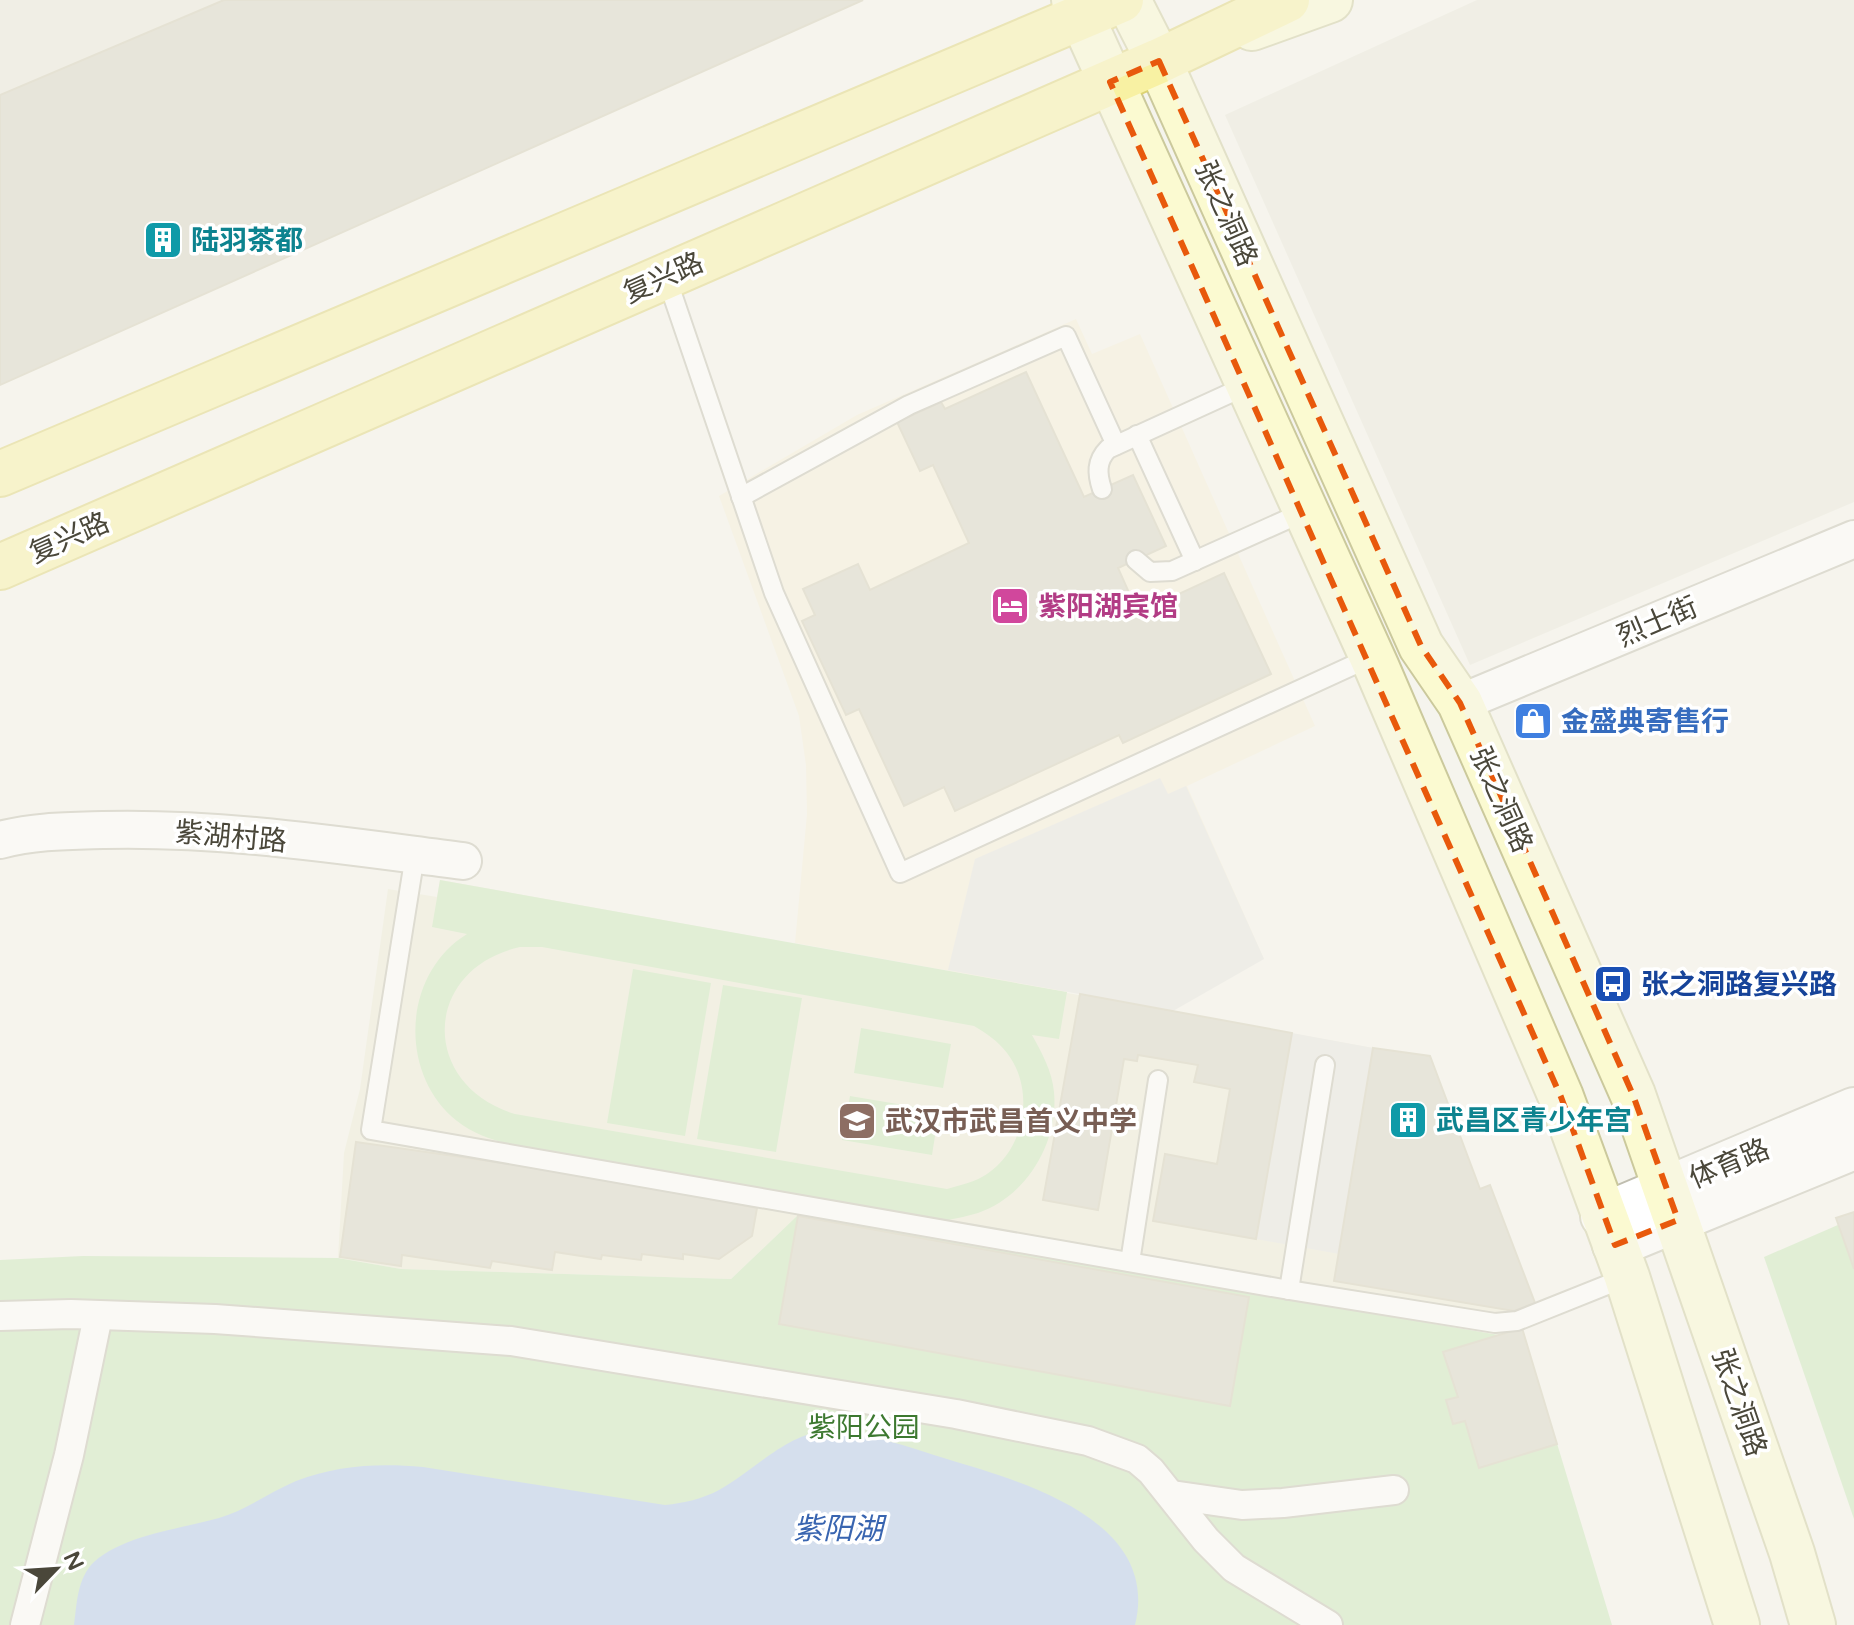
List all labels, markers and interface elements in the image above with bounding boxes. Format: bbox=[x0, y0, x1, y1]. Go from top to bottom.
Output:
street label: 张之洞路 bbox=[1188, 155, 1264, 271]
building icon: 陆羽茶都 bbox=[142, 219, 184, 261]
place label: 陆羽茶都 bbox=[191, 224, 303, 258]
street label: 复兴路 bbox=[618, 245, 709, 311]
street label: 复兴路 bbox=[24, 505, 115, 571]
hotel icon: 紫阳湖宾馆 bbox=[989, 585, 1031, 627]
place label: 紫阳湖宾馆 bbox=[1038, 590, 1178, 624]
street label: 烈士街 bbox=[1612, 590, 1703, 654]
shop icon: 金盛典寄售行 bbox=[1512, 700, 1554, 742]
place label: 金盛典寄售行 bbox=[1561, 705, 1729, 739]
street label: 张之洞路 bbox=[1463, 741, 1539, 857]
street label: 紫湖村路 bbox=[174, 815, 288, 859]
bus stop icon: 张之洞路复兴路 bbox=[1592, 963, 1634, 1005]
place label: 张之洞路复兴路 bbox=[1641, 968, 1837, 1002]
building icon: 武昌区青少年宫 bbox=[1387, 1099, 1429, 1141]
school or university icon: 武汉市武昌首义中学 bbox=[836, 1100, 878, 1142]
place label: 武昌区青少年宫 bbox=[1436, 1104, 1632, 1138]
place label: 武汉市武昌首义中学 bbox=[885, 1105, 1137, 1139]
street label: 体育路 bbox=[1684, 1132, 1775, 1196]
street label: 张之洞路 bbox=[1705, 1344, 1773, 1461]
park label: 紫阳公园 bbox=[808, 1411, 920, 1445]
water label: 紫阳湖 bbox=[793, 1511, 887, 1548]
north arrow bbox=[16, 1529, 96, 1609]
text: N bbox=[58, 1547, 89, 1574]

